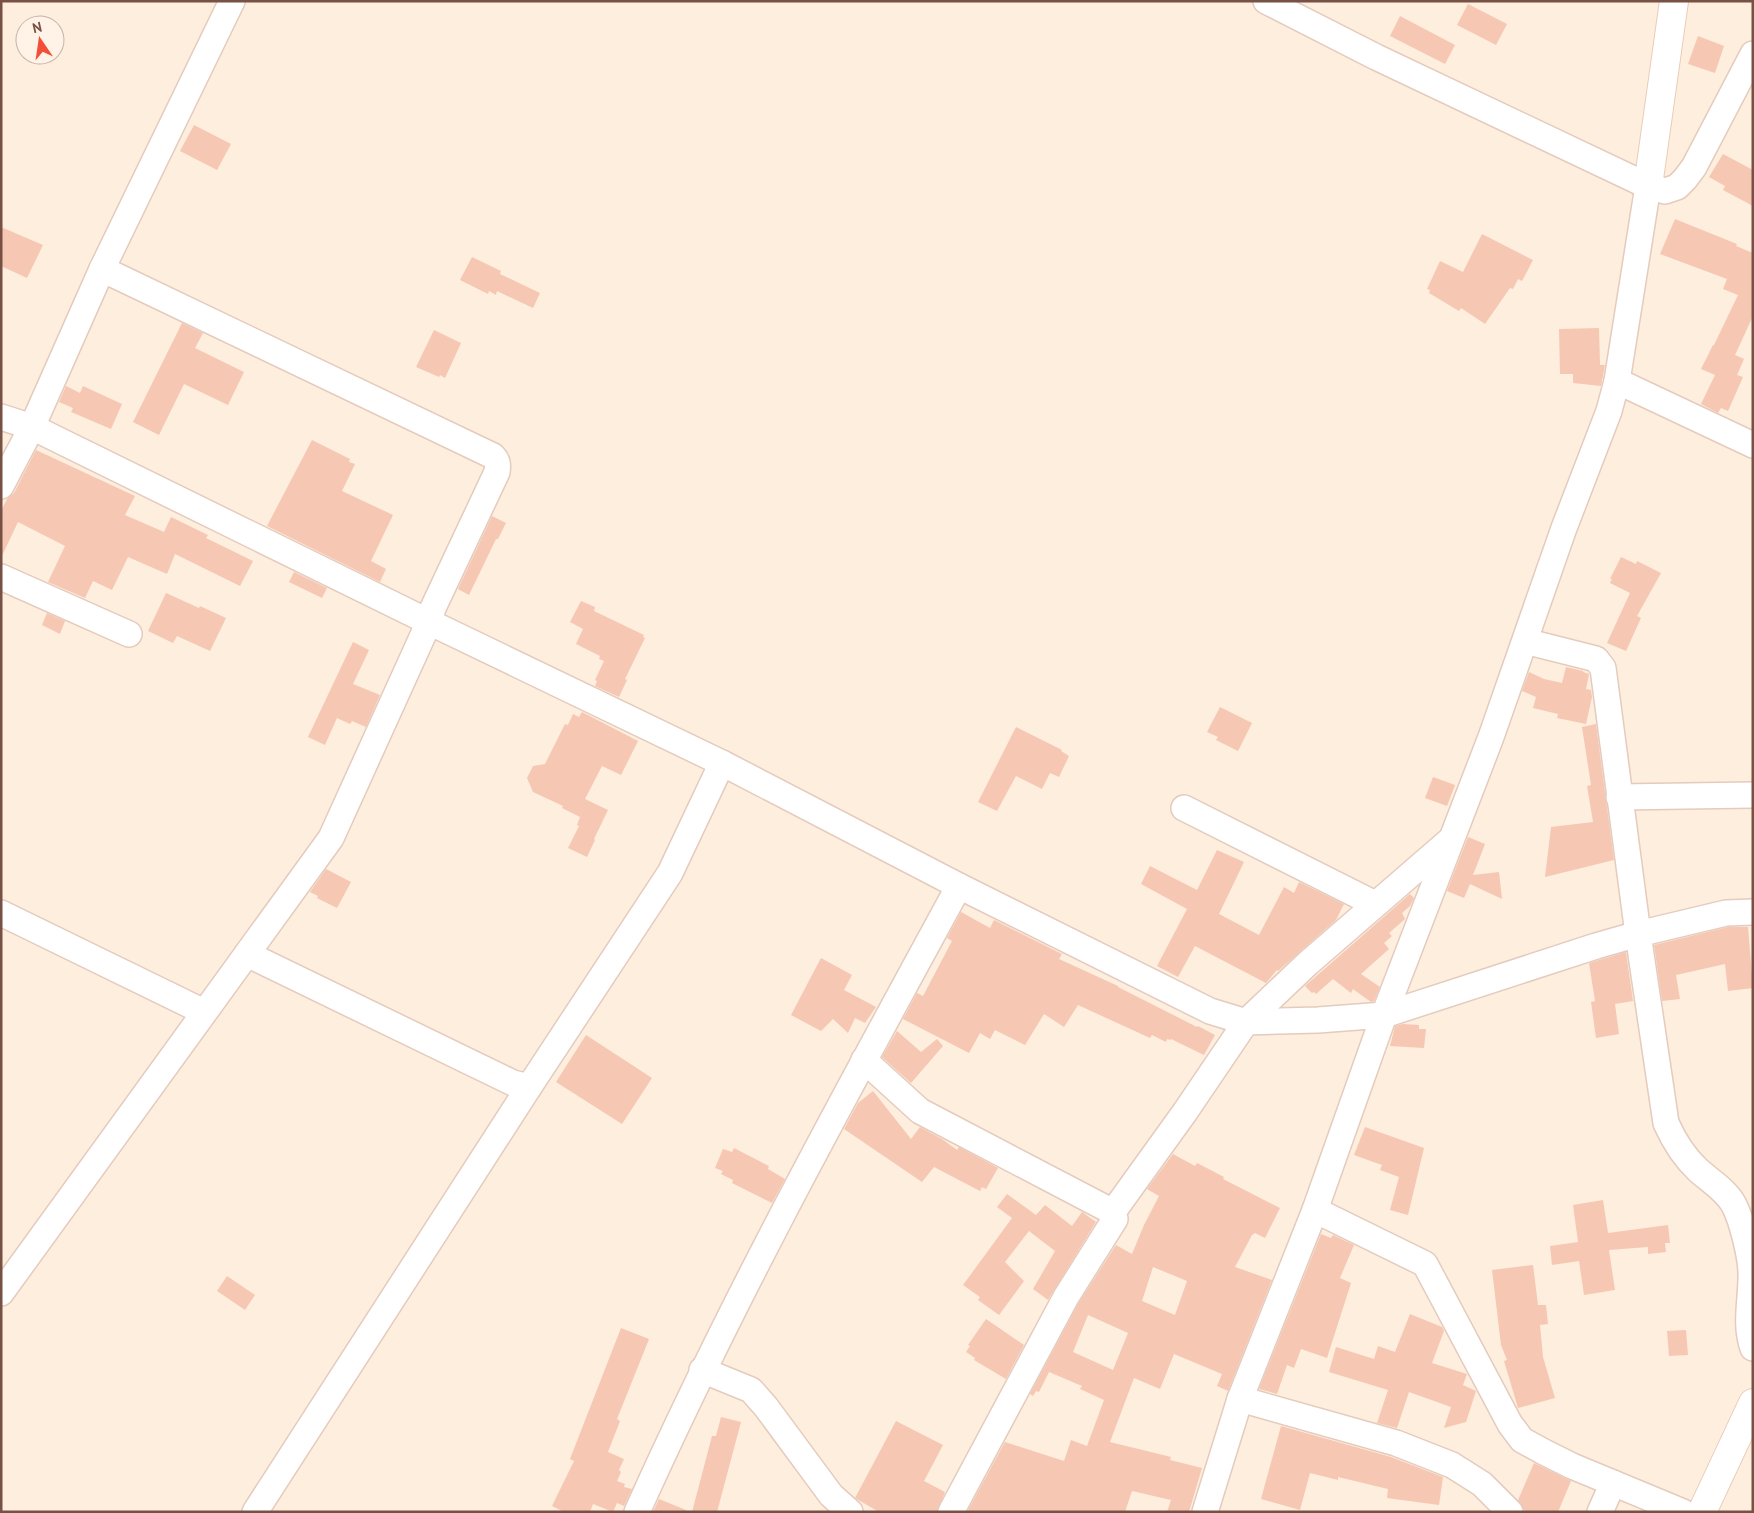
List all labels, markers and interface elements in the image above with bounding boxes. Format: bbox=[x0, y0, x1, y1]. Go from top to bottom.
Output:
north arrow bbox=[15, 15, 65, 65]
text: N bbox=[31, 18, 44, 37]

